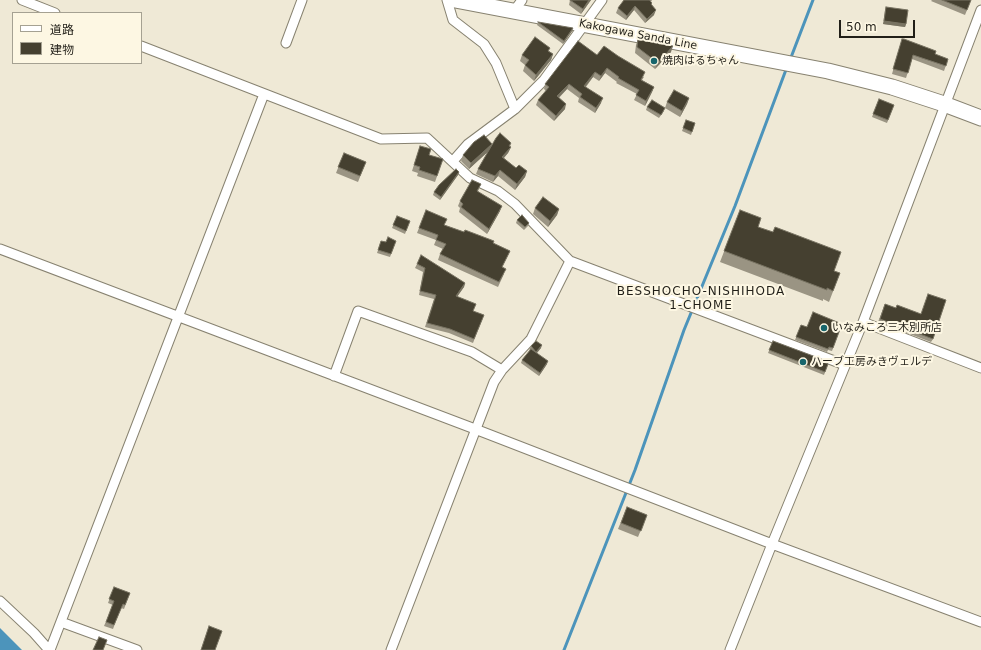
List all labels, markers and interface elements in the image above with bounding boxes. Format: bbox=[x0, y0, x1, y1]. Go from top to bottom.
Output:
legend bbox=[12, 12, 142, 64]
scale bar bbox=[841, 12, 917, 38]
street label: Kakogawa Sanda Line bbox=[578, 17, 698, 53]
text: 50 m bbox=[846, 20, 877, 34]
text: 道路 bbox=[50, 23, 74, 37]
text: 建物 bbox=[50, 43, 74, 57]
place label: 焼肉はるちゃん bbox=[662, 54, 739, 68]
marker: 焼肉はるちゃん bbox=[649, 56, 659, 66]
district label: BESSHOCHO-NISHIHODA 1-CHOME bbox=[617, 285, 785, 313]
place label: いなみころ三木別所店 bbox=[832, 321, 942, 335]
marker: いなみころ三木別所店 bbox=[819, 323, 829, 333]
place label: ハーブ工房みきヴェルデ bbox=[811, 355, 932, 369]
marker: ハーブ工房みきヴェルデ bbox=[798, 357, 808, 367]

